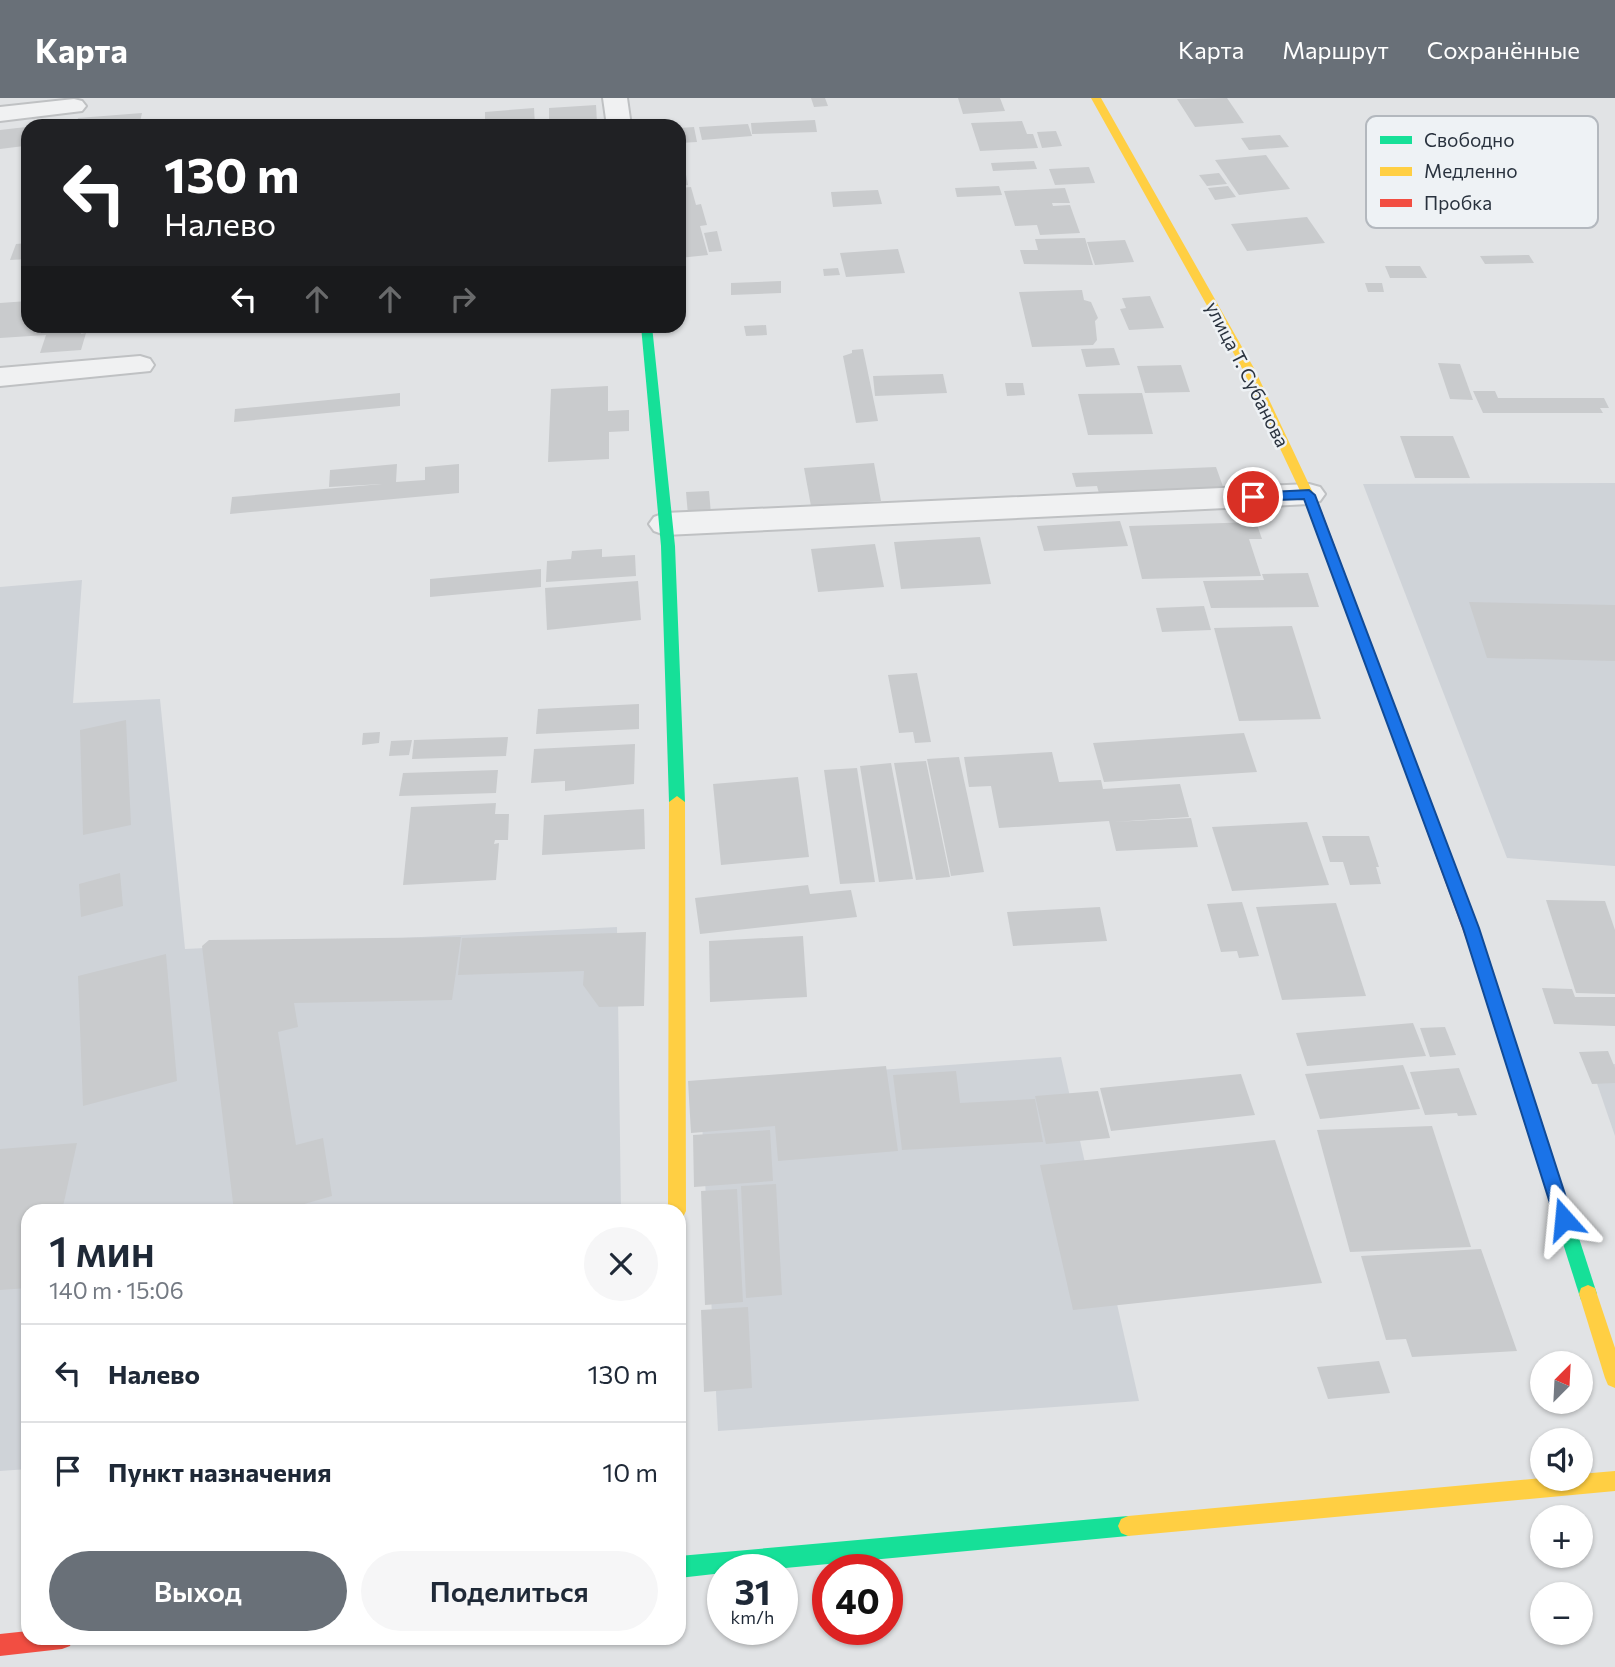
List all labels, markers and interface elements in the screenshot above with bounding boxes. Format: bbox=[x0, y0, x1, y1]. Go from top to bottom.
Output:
text: Карта bbox=[35, 29, 128, 70]
text: Карта bbox=[1178, 35, 1244, 64]
text: Маршрут bbox=[1282, 35, 1389, 64]
text: Сохранённые bbox=[1427, 35, 1580, 64]
legend bbox=[1366, 116, 1598, 228]
text: Свободно bbox=[1424, 128, 1514, 151]
text: 130 m bbox=[164, 143, 299, 203]
icon: left bbox=[49, 147, 140, 238]
text: Медленно bbox=[1424, 159, 1518, 182]
text: Пробка bbox=[1424, 191, 1492, 214]
text: Налево bbox=[164, 203, 276, 243]
icon: left bbox=[225, 280, 263, 318]
icon: ahead bbox=[298, 280, 336, 318]
icon: ahead bbox=[371, 280, 409, 318]
icon: right bbox=[444, 280, 482, 318]
street label: улица Т. Субанова bbox=[1201, 297, 1295, 451]
pin bbox=[1223, 467, 1283, 527]
icon: arrive bbox=[1234, 478, 1272, 516]
position arrow bbox=[1527, 1182, 1601, 1256]
text: 1 мин bbox=[49, 1224, 155, 1276]
button: close bbox=[584, 1227, 658, 1301]
text: 140 m · 15:06 bbox=[49, 1276, 184, 1304]
north arrow bbox=[1530, 1351, 1592, 1414]
map controls bbox=[1530, 1351, 1593, 1645]
icon: left bbox=[49, 1354, 87, 1392]
text: Налево bbox=[108, 1358, 200, 1389]
text: 130 m bbox=[587, 1358, 658, 1389]
button: sound bbox=[1530, 1428, 1593, 1491]
icon: arrive bbox=[49, 1452, 87, 1490]
text: Пункт назначения bbox=[108, 1456, 332, 1487]
text: 10 m bbox=[602, 1456, 658, 1487]
button: + bbox=[1530, 1505, 1593, 1568]
button: Выход bbox=[49, 1551, 347, 1631]
button: Поделиться bbox=[361, 1551, 658, 1631]
speed limit sign: 40 bbox=[812, 1554, 903, 1645]
text: 31 bbox=[734, 1569, 771, 1612]
button: − bbox=[1530, 1582, 1593, 1645]
text: km/h bbox=[731, 1606, 774, 1628]

